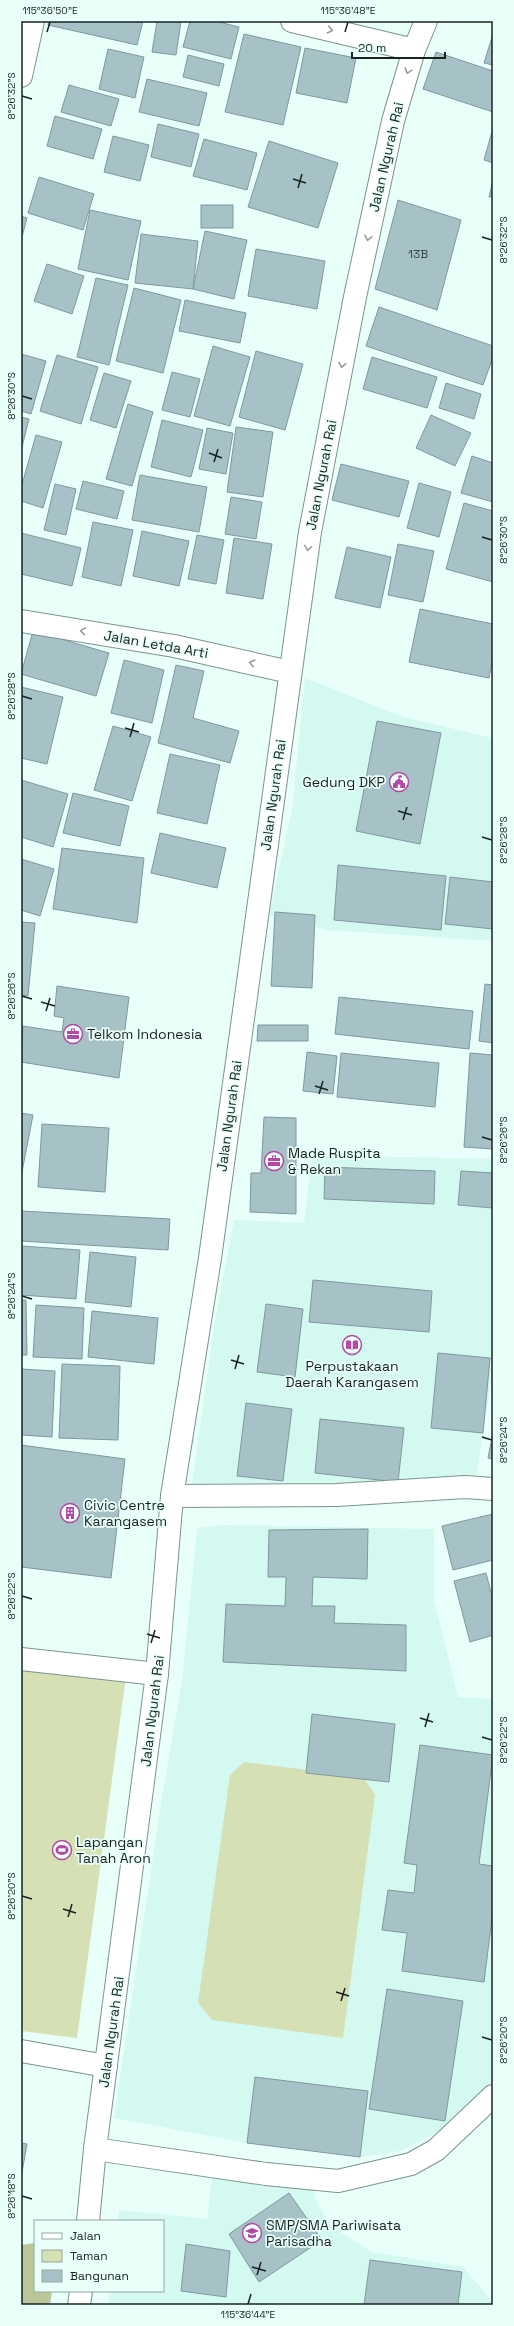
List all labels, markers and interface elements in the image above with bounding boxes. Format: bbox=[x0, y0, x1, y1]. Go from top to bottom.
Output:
text: 115°36'50"E bbox=[22, 4, 78, 17]
text: 115°36'48"E bbox=[321, 4, 376, 17]
one-way arrow bbox=[327, 25, 334, 34]
scale bar bbox=[352, 34, 445, 60]
text: 20 m bbox=[358, 40, 386, 56]
one-way arrow bbox=[404, 67, 413, 74]
text: 8°26'32"S bbox=[5, 72, 18, 120]
street label: Jalan Ngurah Rai bbox=[365, 100, 407, 214]
text: 8°26'32"S bbox=[497, 216, 510, 264]
one-way arrow bbox=[364, 235, 372, 241]
house number: 13B bbox=[408, 246, 428, 262]
one-way arrow bbox=[339, 362, 347, 368]
text: 8°26'30"S bbox=[5, 372, 18, 420]
street label: Jalan Ngurah Rai bbox=[301, 418, 341, 532]
text: 8°26'30"S bbox=[497, 516, 510, 564]
one-way arrow bbox=[304, 545, 313, 551]
street label: Jalan Letda Arti bbox=[102, 626, 210, 662]
one-way arrow bbox=[80, 627, 86, 636]
one-way arrow bbox=[248, 660, 255, 668]
text: 8°26'28"S bbox=[5, 672, 18, 720]
street label: Jalan Ngurah Rai bbox=[256, 738, 290, 852]
public building icon: Gedung DKP bbox=[388, 771, 410, 793]
place label: Gedung DKP bbox=[302, 773, 385, 791]
text: 8°26'28"S bbox=[497, 816, 510, 864]
text: 8°26'26"S bbox=[5, 972, 18, 1020]
office icon: Telkom Indonesia bbox=[62, 1023, 84, 1045]
place label: Telkom Indonesia bbox=[87, 1025, 202, 1043]
street label: Jalan Ngurah Rai bbox=[212, 1059, 246, 1173]
text: 8°26'26"S bbox=[497, 1116, 510, 1164]
place label: Made Ruspita & Rekan bbox=[288, 1144, 381, 1178]
office icon: Made Ruspita & Rekan bbox=[263, 1150, 285, 1172]
text: 8°26'24"S bbox=[5, 1273, 18, 1319]
library icon: Perpustakaan Daerah Karangasem bbox=[341, 1334, 363, 1356]
place label: Perpustakaan Daerah Karangasem bbox=[285, 1357, 419, 1391]
text: 8°26'24"S bbox=[497, 1417, 510, 1463]
place label: Civic Centre Karangasem bbox=[84, 1496, 167, 1530]
building icon: Civic Centre Karangasem bbox=[59, 1502, 81, 1524]
text: 8°26'22"S bbox=[5, 1572, 18, 1620]
street label: Jalan Ngurah Rai bbox=[136, 1654, 168, 1768]
text: 8°26'22"S bbox=[497, 1716, 510, 1764]
place label: Lapangan Tanah Aron bbox=[76, 1833, 151, 1867]
sports icon: Lapangan Tanah Aron bbox=[51, 1839, 73, 1861]
text: 8°26'20"S bbox=[5, 1872, 18, 1920]
street label: Jalan Ngurah Rai bbox=[94, 1975, 128, 2089]
text: 8°26'20"S bbox=[497, 2016, 510, 2064]
text: 8°26'18"S bbox=[5, 2173, 18, 2219]
place label: SMP/SMA Pariwisata Parisadha bbox=[266, 2216, 401, 2250]
legend bbox=[34, 2220, 164, 2292]
school or university icon: SMP/SMA Pariwisata Parisadha bbox=[241, 2222, 263, 2244]
text: Jalan bbox=[70, 2228, 101, 2244]
text: Taman bbox=[70, 2248, 107, 2264]
text: Bangunan bbox=[70, 2268, 129, 2284]
text: 115°36'44"E bbox=[221, 2308, 276, 2321]

